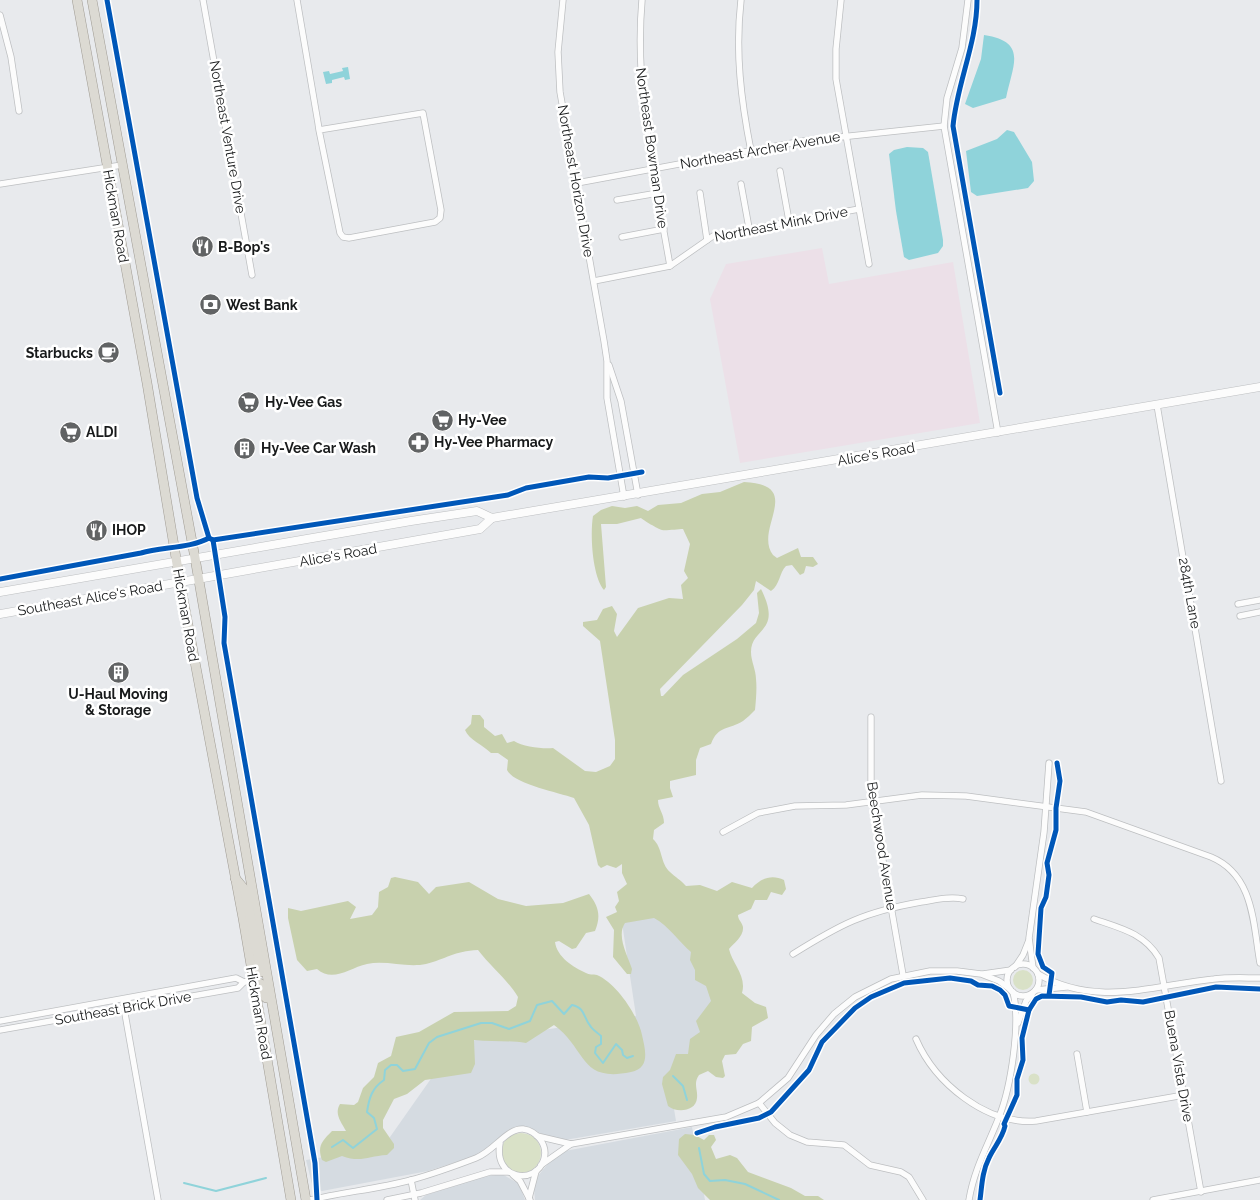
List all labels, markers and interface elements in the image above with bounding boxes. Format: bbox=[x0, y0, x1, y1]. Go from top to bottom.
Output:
street label: Northeast Venture Drive bbox=[207, 59, 249, 215]
street label: Northeast Bowman Drive bbox=[633, 67, 671, 229]
street label: Northeast Horizon Drive bbox=[555, 104, 597, 258]
street label: Northeast Archer Avenue bbox=[679, 128, 841, 172]
street label: Hickman Road bbox=[100, 168, 132, 264]
street label: Northeast Mink Drive bbox=[713, 203, 849, 245]
restaurant icon: B-Bop's bbox=[190, 235, 214, 259]
place label: B-Bop's bbox=[218, 239, 270, 255]
bank icon: West Bank bbox=[198, 293, 222, 317]
place label: West Bank bbox=[226, 297, 298, 313]
cafe icon: Starbucks bbox=[97, 341, 121, 365]
place label: Starbucks bbox=[26, 345, 93, 361]
supermarket icon: Hy-Vee Gas bbox=[237, 390, 261, 414]
place label: Hy-Vee Gas bbox=[265, 394, 342, 410]
supermarket icon: Hy-Vee bbox=[430, 408, 454, 432]
place label: Hy-Vee bbox=[458, 412, 507, 428]
supermarket icon: ALDI bbox=[58, 420, 82, 444]
place label: ALDI bbox=[86, 424, 118, 440]
pharmacy icon: Hy-Vee Pharmacy bbox=[406, 430, 430, 454]
place label: Hy-Vee Pharmacy bbox=[434, 434, 554, 450]
building icon: Hy-Vee Car Wash bbox=[233, 436, 257, 460]
street label: Alice's Road bbox=[836, 439, 916, 469]
place label: Hy-Vee Car Wash bbox=[261, 440, 376, 456]
restaurant icon: IHOP bbox=[84, 518, 108, 542]
place label: IHOP bbox=[112, 522, 146, 538]
street label: Alice's Road bbox=[298, 540, 378, 570]
street label: 284th Lane bbox=[1176, 556, 1204, 630]
street label: Hickman Road bbox=[170, 567, 202, 663]
street label: Southeast Alice's Road bbox=[16, 577, 164, 619]
building icon: U-Haul Moving & Storage bbox=[106, 660, 130, 684]
place label: U-Haul Moving & Storage bbox=[68, 686, 168, 718]
street label: Beechwood Avenue bbox=[864, 780, 900, 912]
street label: Hickman Road bbox=[243, 965, 275, 1061]
street label: Southeast Brick Drive bbox=[54, 988, 192, 1028]
street label: Buena Vista Drive bbox=[1161, 1009, 1197, 1123]

